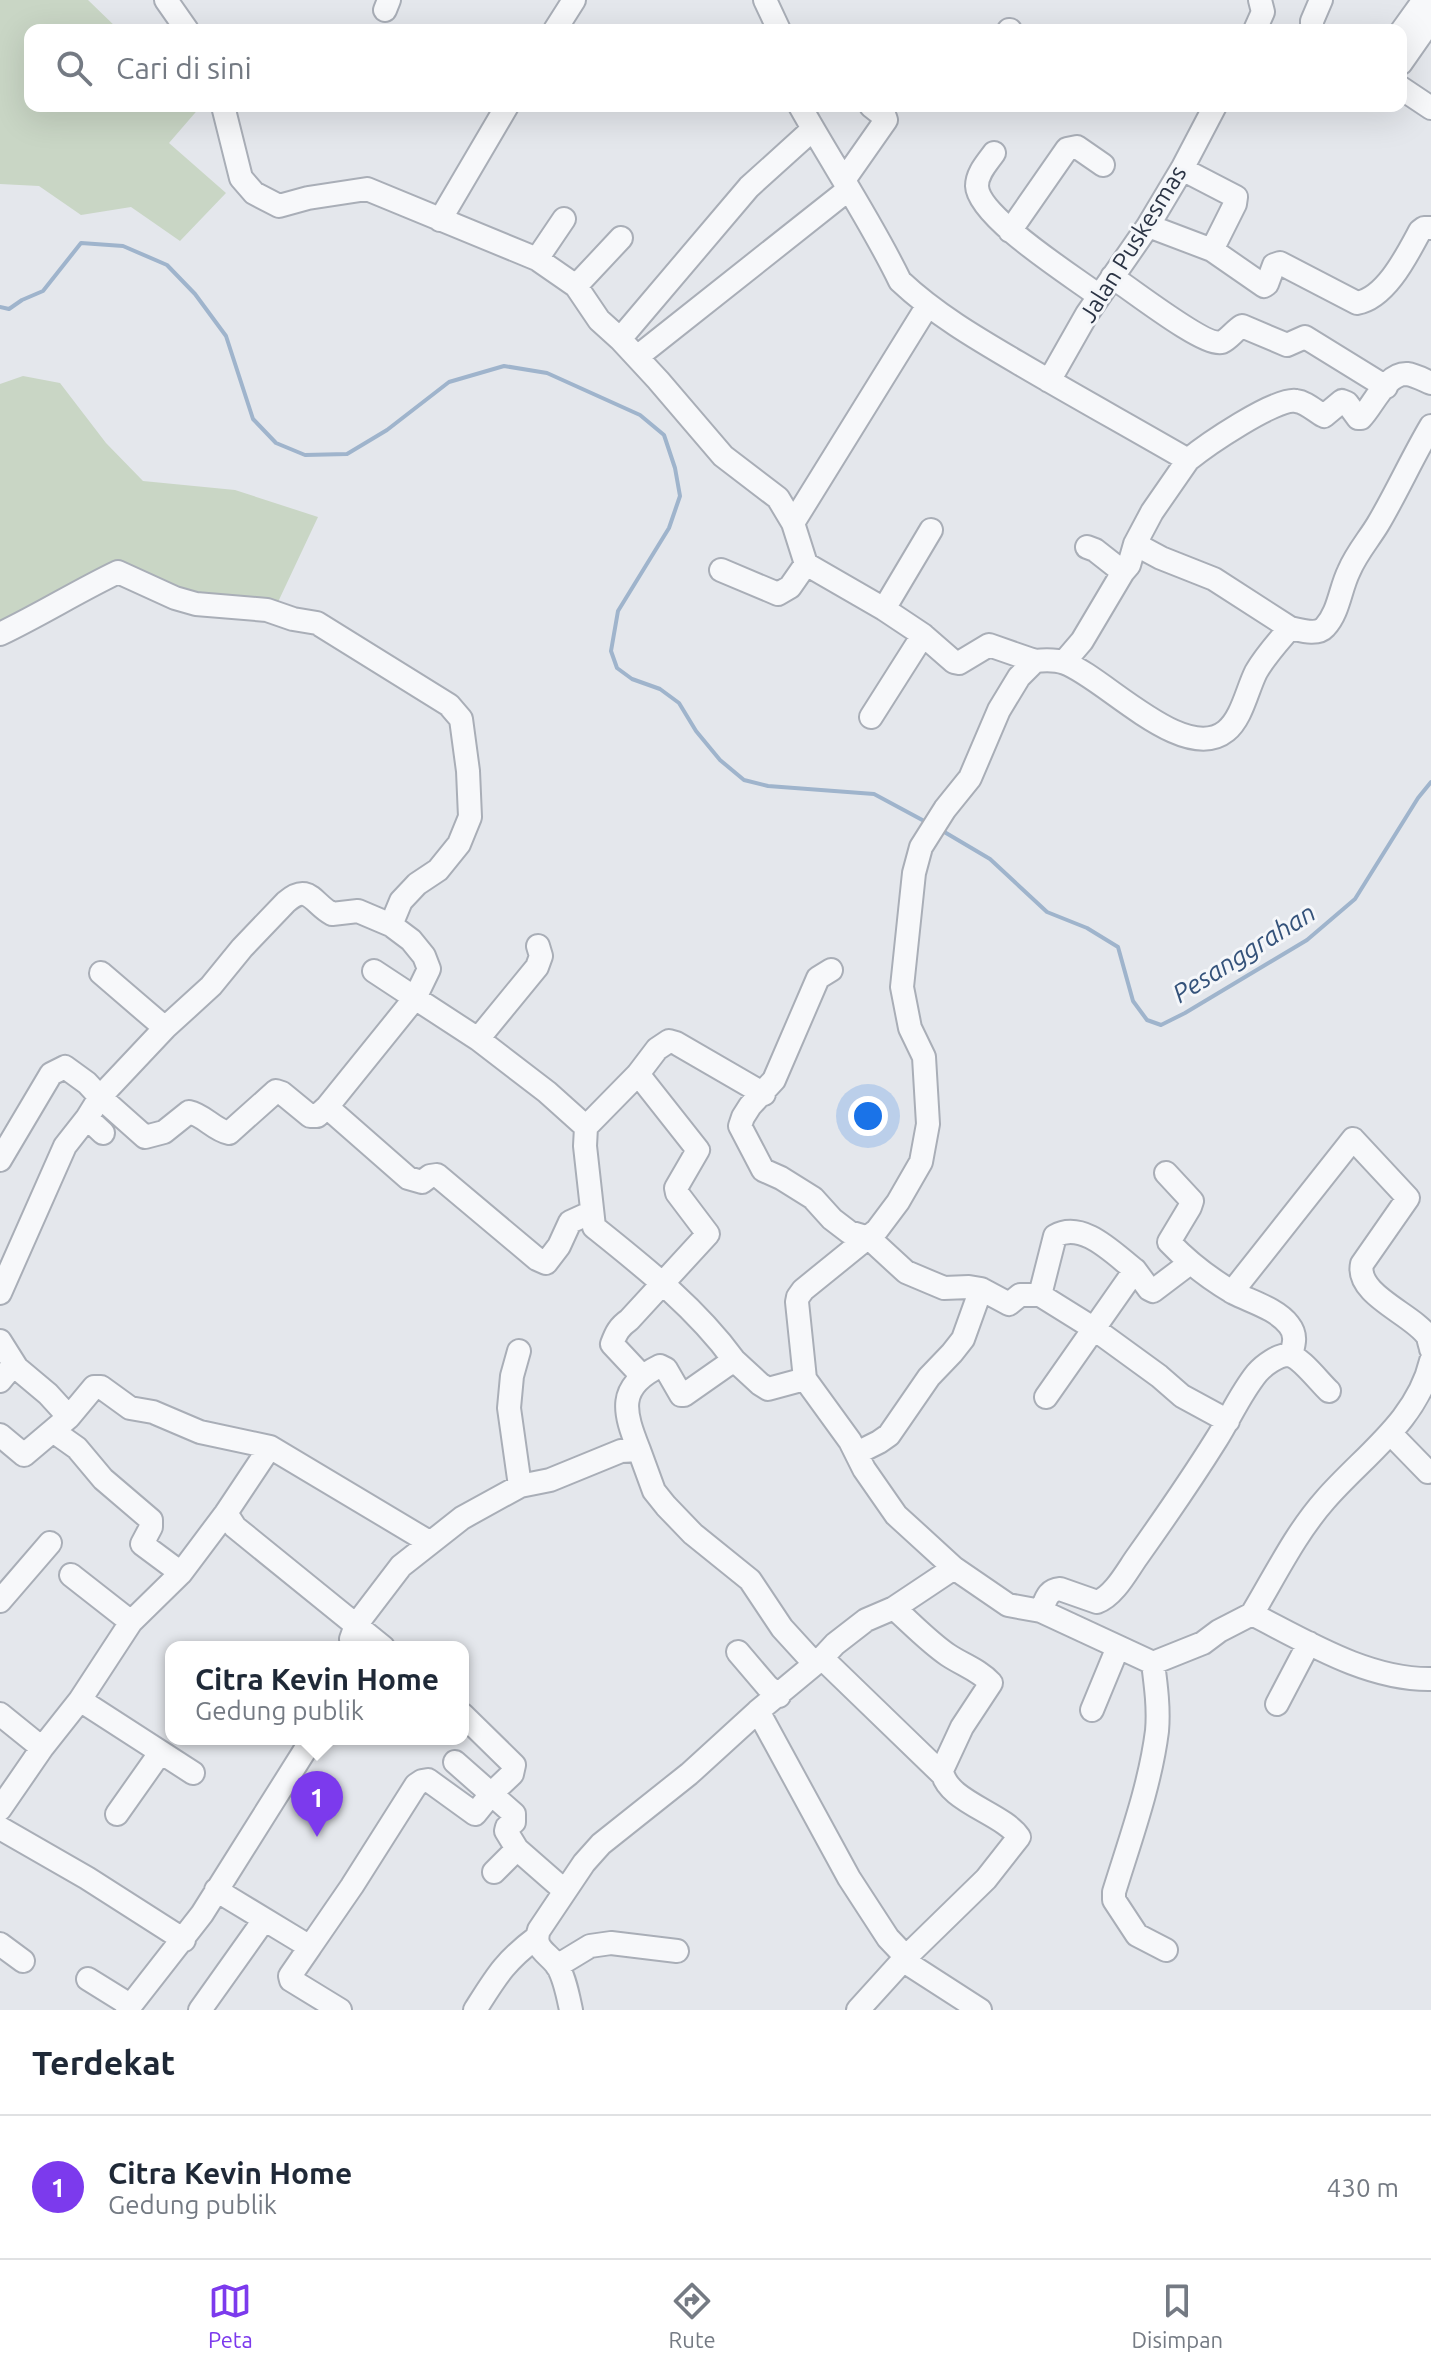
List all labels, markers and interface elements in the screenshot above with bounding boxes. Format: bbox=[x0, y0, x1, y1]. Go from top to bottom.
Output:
search box bbox=[24, 24, 1407, 112]
icon: search bbox=[52, 46, 96, 90]
text: Cari di sini bbox=[116, 51, 252, 85]
street label: Jalan Puskesmas bbox=[1074, 161, 1192, 327]
water label: Pesanggrahan bbox=[1167, 897, 1320, 1008]
your location bbox=[848, 1096, 888, 1136]
popup bbox=[165, 1641, 469, 1745]
text: Citra Kevin Home bbox=[195, 1662, 439, 1696]
text: Gedung publik bbox=[195, 1696, 364, 1725]
pin: 1 bbox=[291, 1771, 343, 1837]
text: Terdekat bbox=[32, 2043, 175, 2081]
text: Citra Kevin Home bbox=[108, 2156, 352, 2190]
text: 1 bbox=[51, 2173, 65, 2202]
text: 430 m bbox=[1327, 2173, 1399, 2202]
text: Gedung publik bbox=[108, 2190, 277, 2219]
tab: Peta bbox=[208, 2279, 253, 2352]
tab: Rute bbox=[669, 2279, 716, 2352]
tab: Disimpan bbox=[1132, 2279, 1223, 2352]

